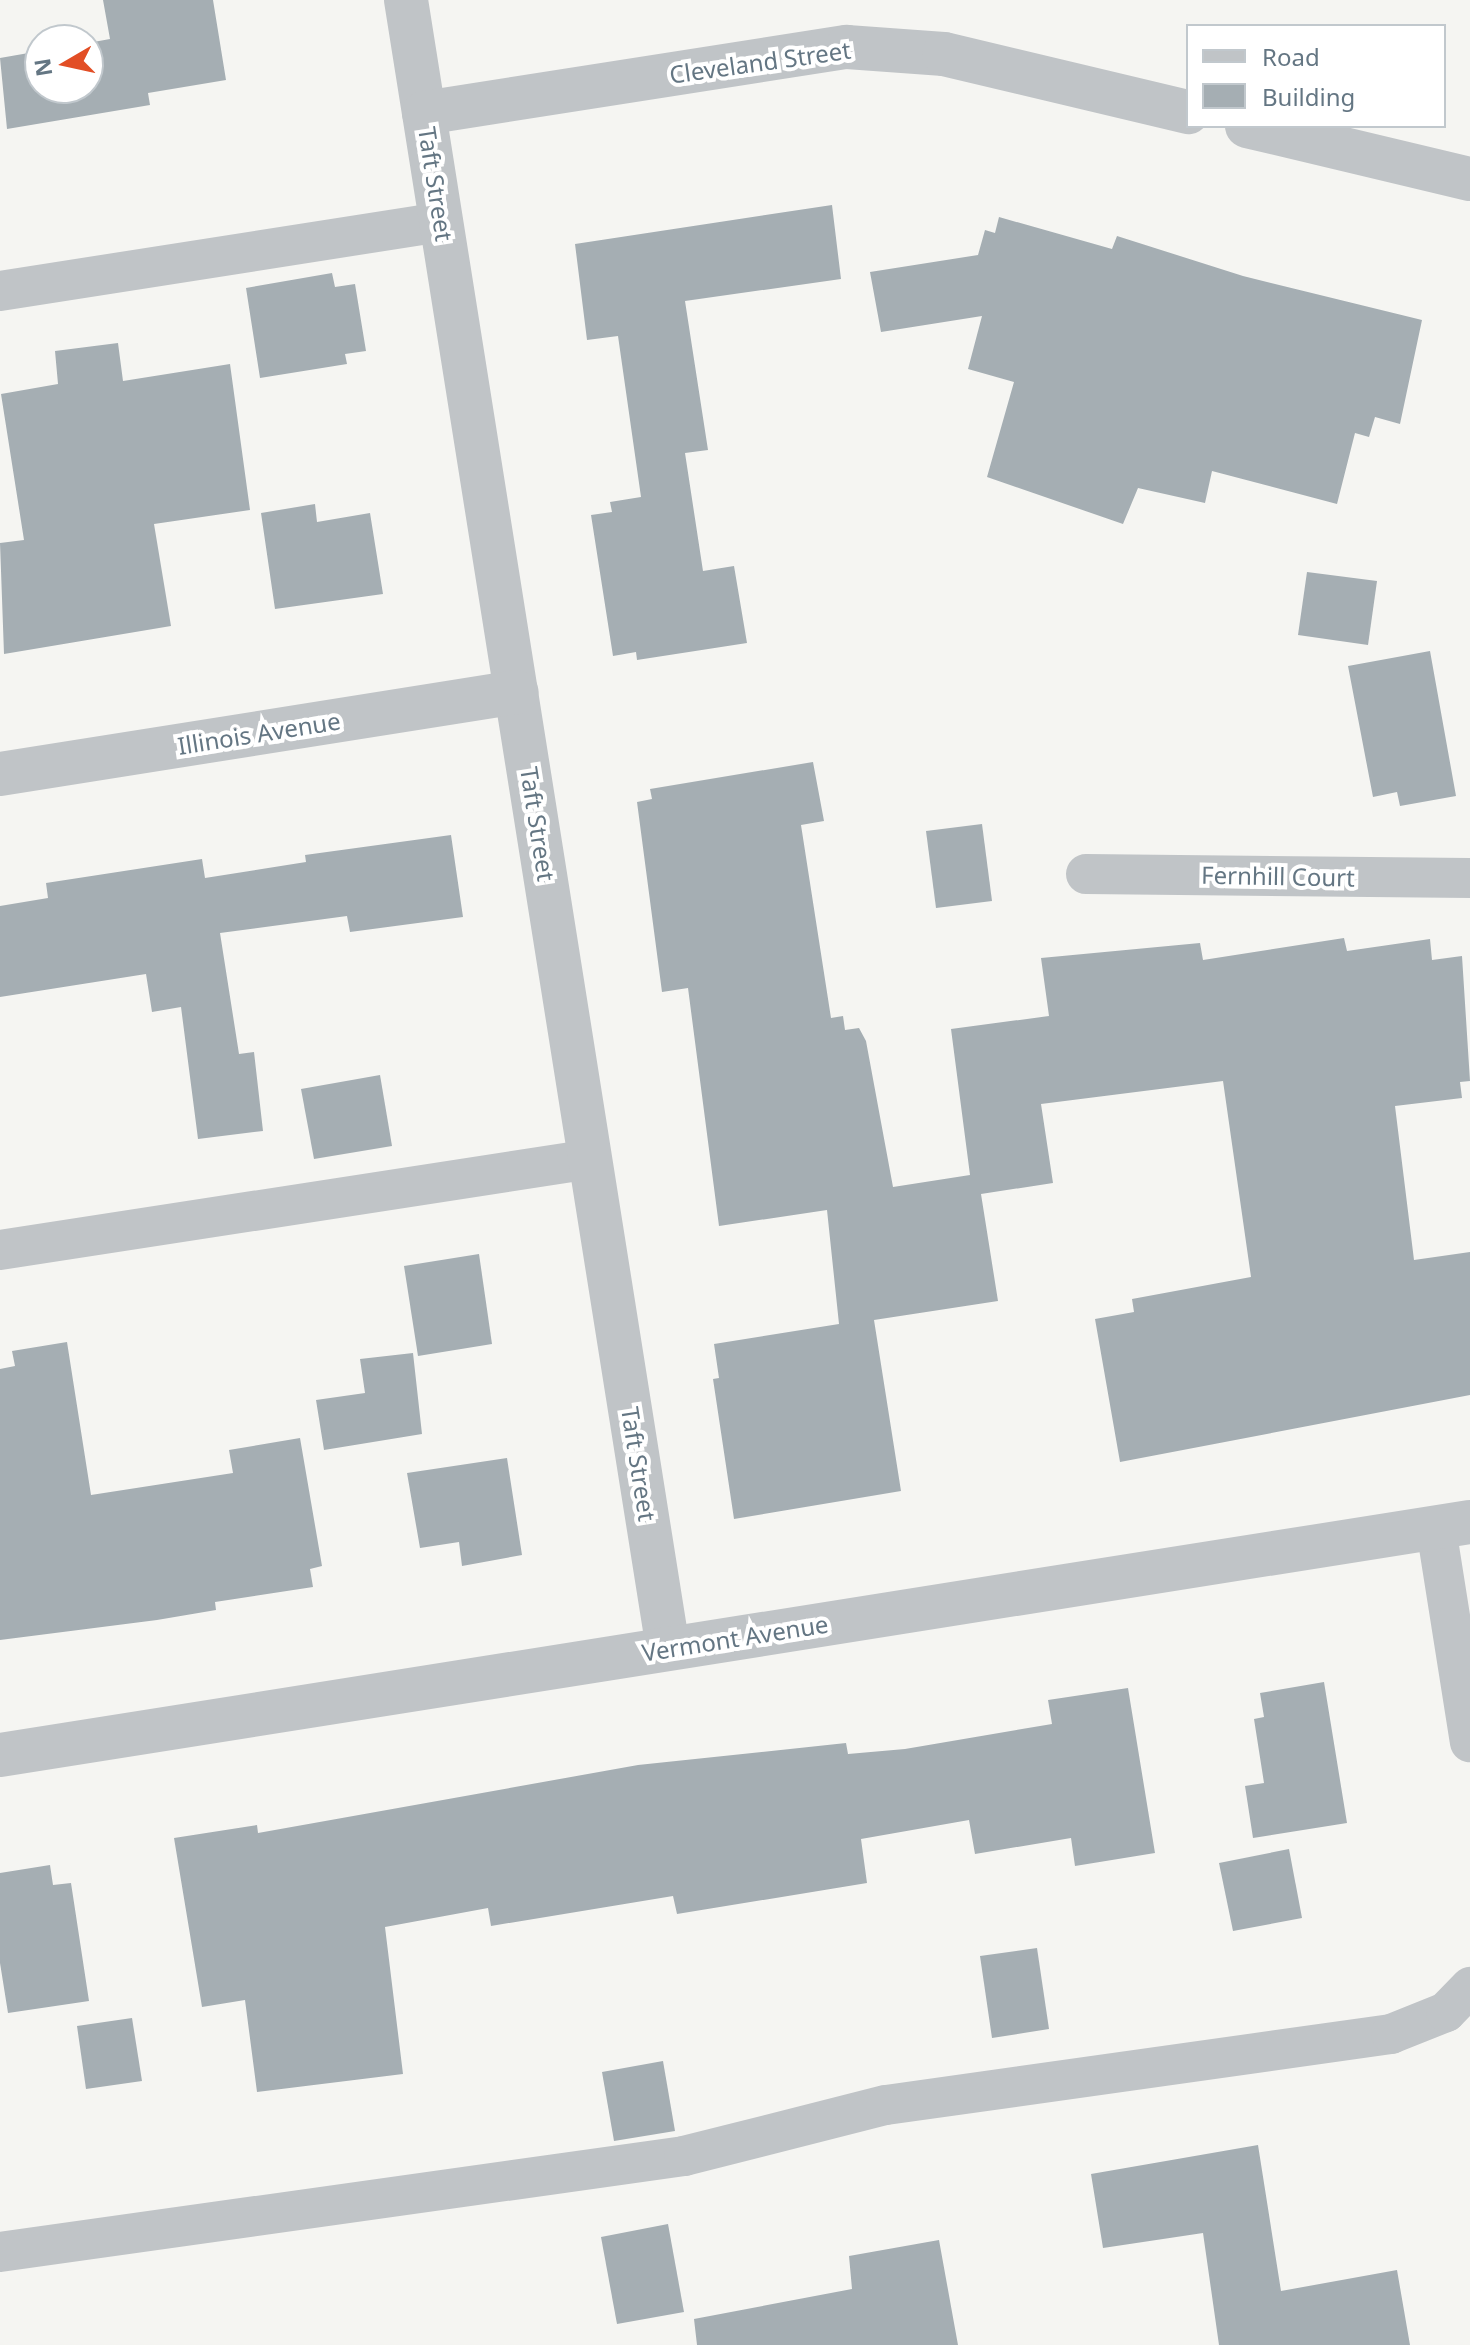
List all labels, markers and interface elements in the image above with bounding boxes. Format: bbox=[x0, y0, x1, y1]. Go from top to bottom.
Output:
north arrow bbox=[24, 24, 104, 104]
legend bbox=[1186, 24, 1446, 128]
street label: Cleveland Street bbox=[668, 35, 852, 89]
text: Road bbox=[1262, 40, 1320, 73]
text: N bbox=[26, 56, 58, 79]
text: Building bbox=[1262, 80, 1355, 113]
street label: Taft Street bbox=[413, 125, 459, 243]
street label: Illinois Avenue bbox=[176, 706, 342, 760]
street label: Taft Street bbox=[515, 765, 561, 883]
street label: Fernhill Court bbox=[1201, 860, 1355, 892]
street label: Taft Street bbox=[616, 1405, 662, 1523]
street label: Vermont Avenue bbox=[640, 1609, 830, 1667]

